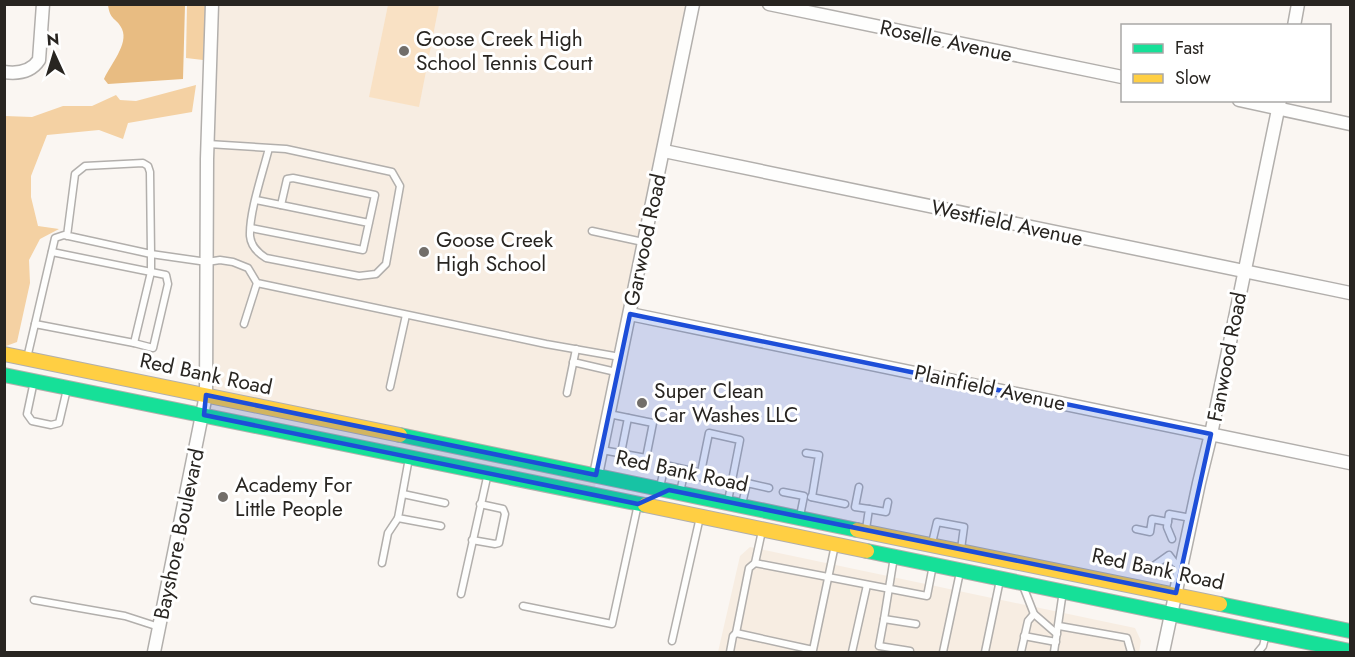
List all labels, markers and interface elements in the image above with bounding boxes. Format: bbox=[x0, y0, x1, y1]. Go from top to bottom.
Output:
street label: Roselle Avenue bbox=[877, 12, 1015, 70]
north arrow bbox=[24, 24, 84, 84]
place label: Goose Creek High School Tennis Court bbox=[416, 24, 593, 78]
legend bbox=[1121, 24, 1331, 102]
text: N bbox=[46, 28, 60, 51]
text: Fast bbox=[1175, 35, 1204, 61]
marker: Goose Creek High School Tennis Court bbox=[397, 44, 411, 58]
text: Slow bbox=[1175, 65, 1212, 91]
street label: Garwood Road bbox=[616, 171, 674, 309]
street label: Westfield Avenue bbox=[928, 192, 1086, 254]
place label: Goose Creek High School bbox=[436, 225, 554, 279]
marker: Goose Creek High School bbox=[417, 245, 431, 259]
street label: Fanwood Road bbox=[1200, 290, 1254, 424]
street label: Red Bank Road bbox=[137, 345, 275, 403]
street label: Plainfield Avenue bbox=[912, 357, 1068, 419]
place label: Super Clean Car Washes LLC bbox=[654, 376, 799, 430]
marker: Super Clean Car Washes LLC bbox=[635, 396, 649, 410]
street label: Red Bank Road bbox=[613, 442, 751, 500]
street label: Bayshore Boulevard bbox=[146, 446, 212, 622]
place label: Academy For Little People bbox=[235, 470, 353, 524]
marker: Academy For Little People bbox=[216, 490, 230, 504]
street label: Red Bank Road bbox=[1089, 540, 1227, 598]

